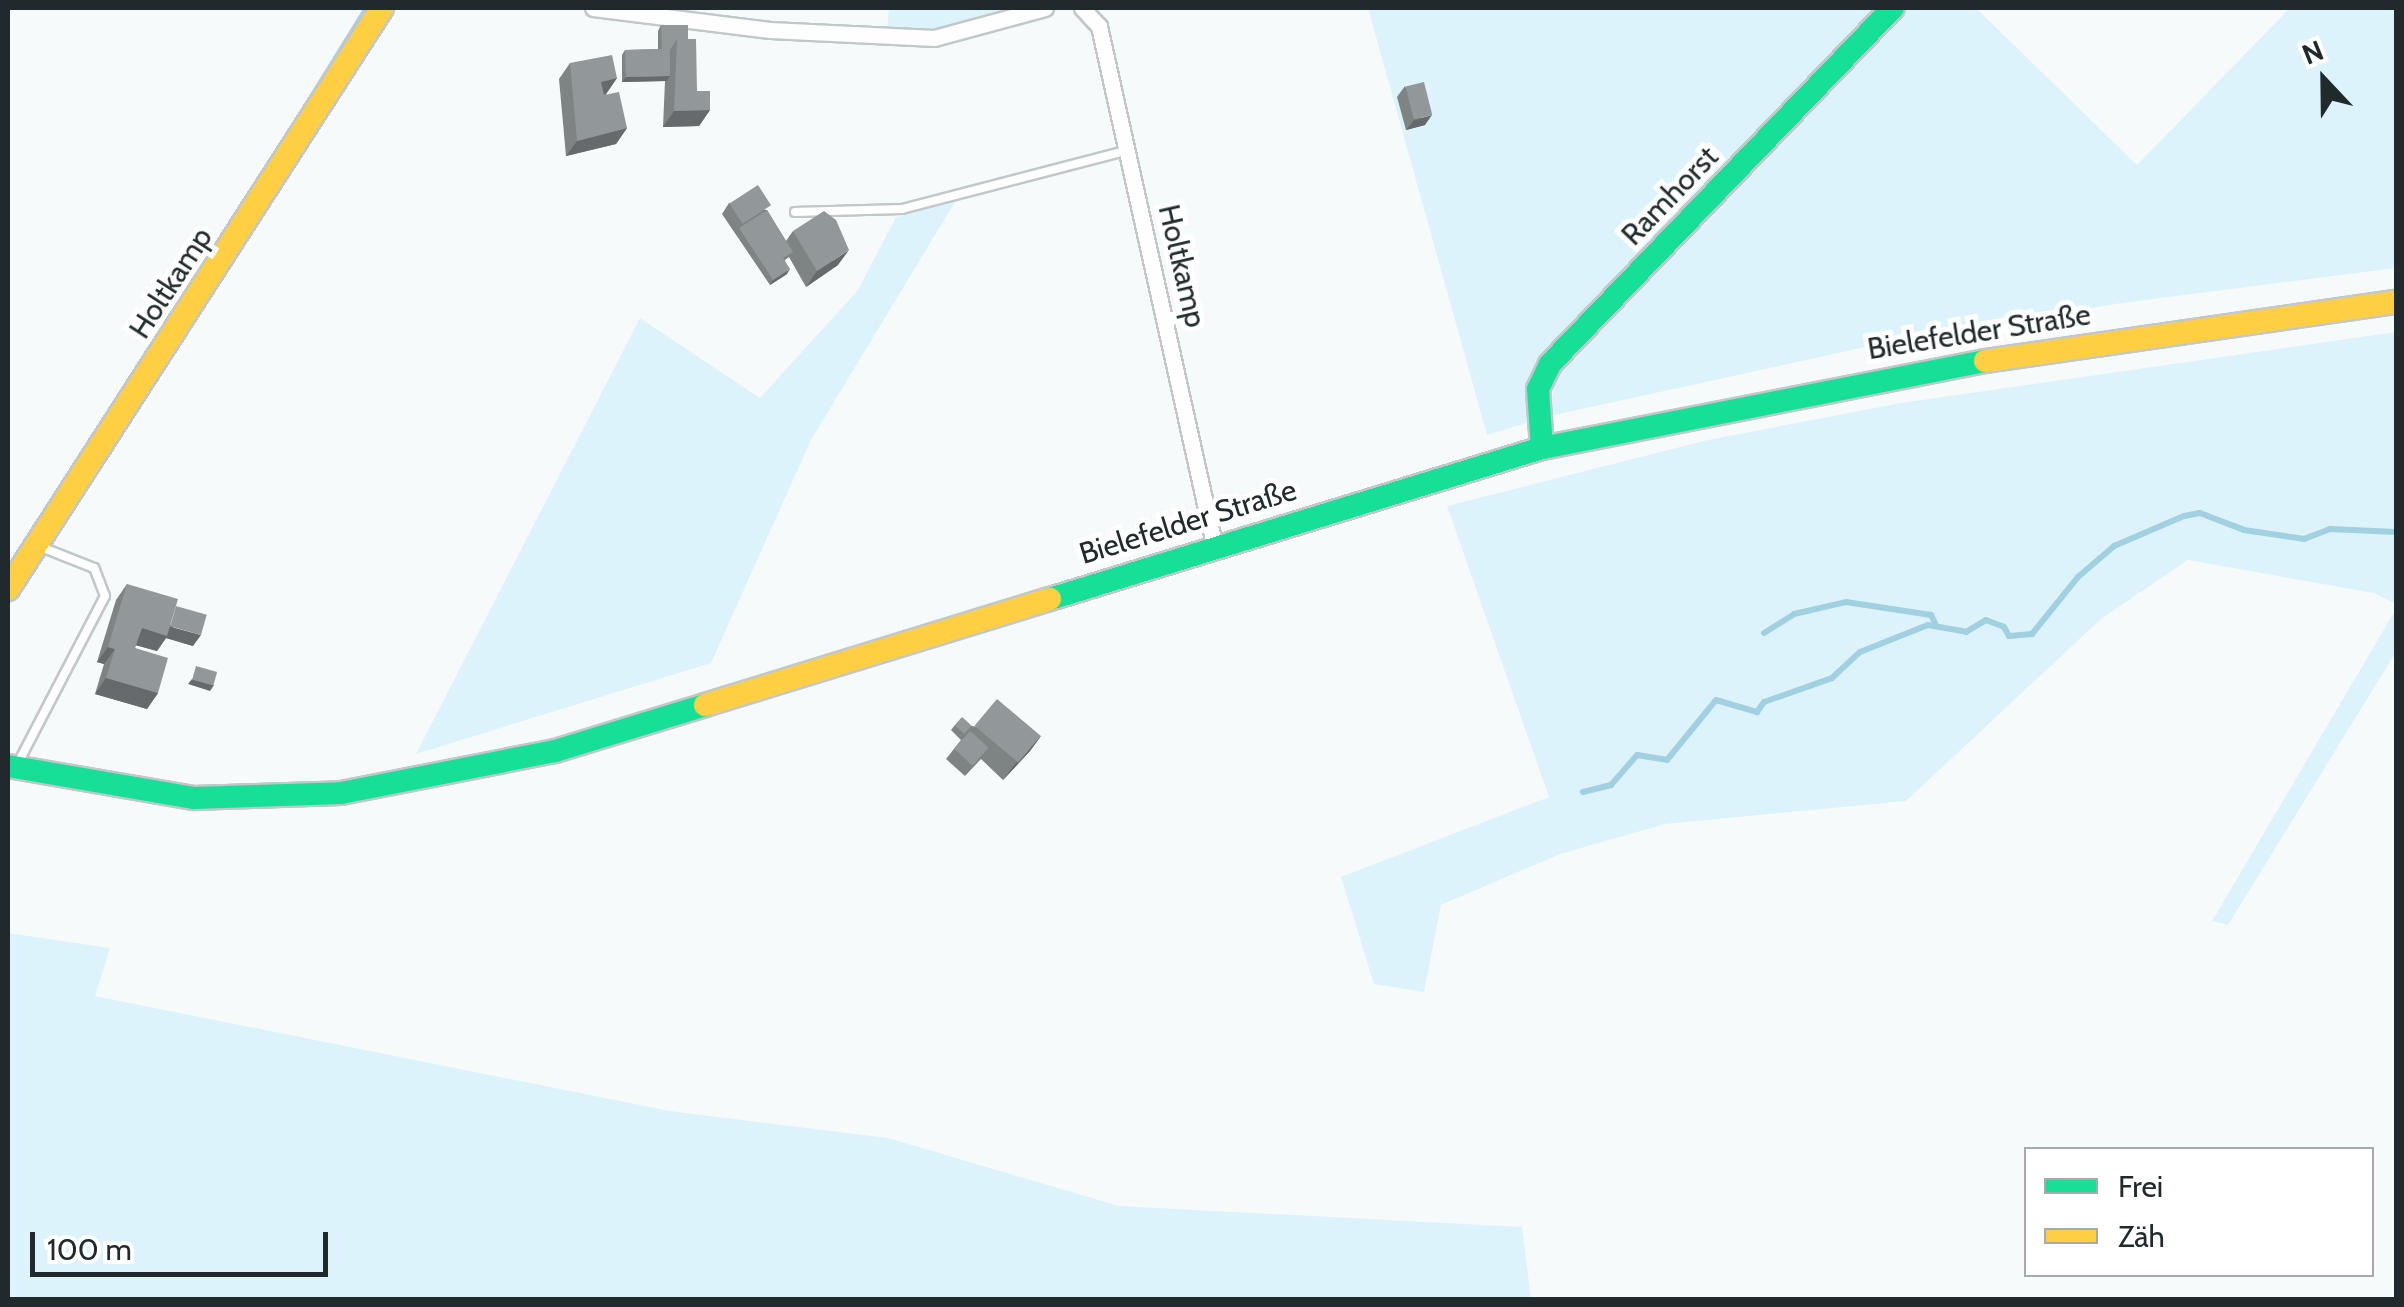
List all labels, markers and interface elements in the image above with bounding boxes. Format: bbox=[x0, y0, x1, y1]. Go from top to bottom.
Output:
north arrow bbox=[2274, 30, 2374, 130]
text: N bbox=[2297, 33, 2328, 72]
street label: Ramhorst bbox=[1614, 139, 1726, 253]
street label: Holtkamp bbox=[1150, 201, 1214, 331]
street label: Holtkamp bbox=[122, 221, 220, 345]
street label: Bielefelder Straße bbox=[1865, 297, 2093, 367]
street label: Bielefelder Straße bbox=[1075, 472, 1301, 572]
legend bbox=[2024, 1147, 2374, 1277]
text: Frei bbox=[2118, 1168, 2163, 1205]
scale bar bbox=[35, 1212, 332, 1274]
text: Zäh bbox=[2118, 1218, 2165, 1255]
text: 100 m bbox=[47, 1231, 132, 1268]

